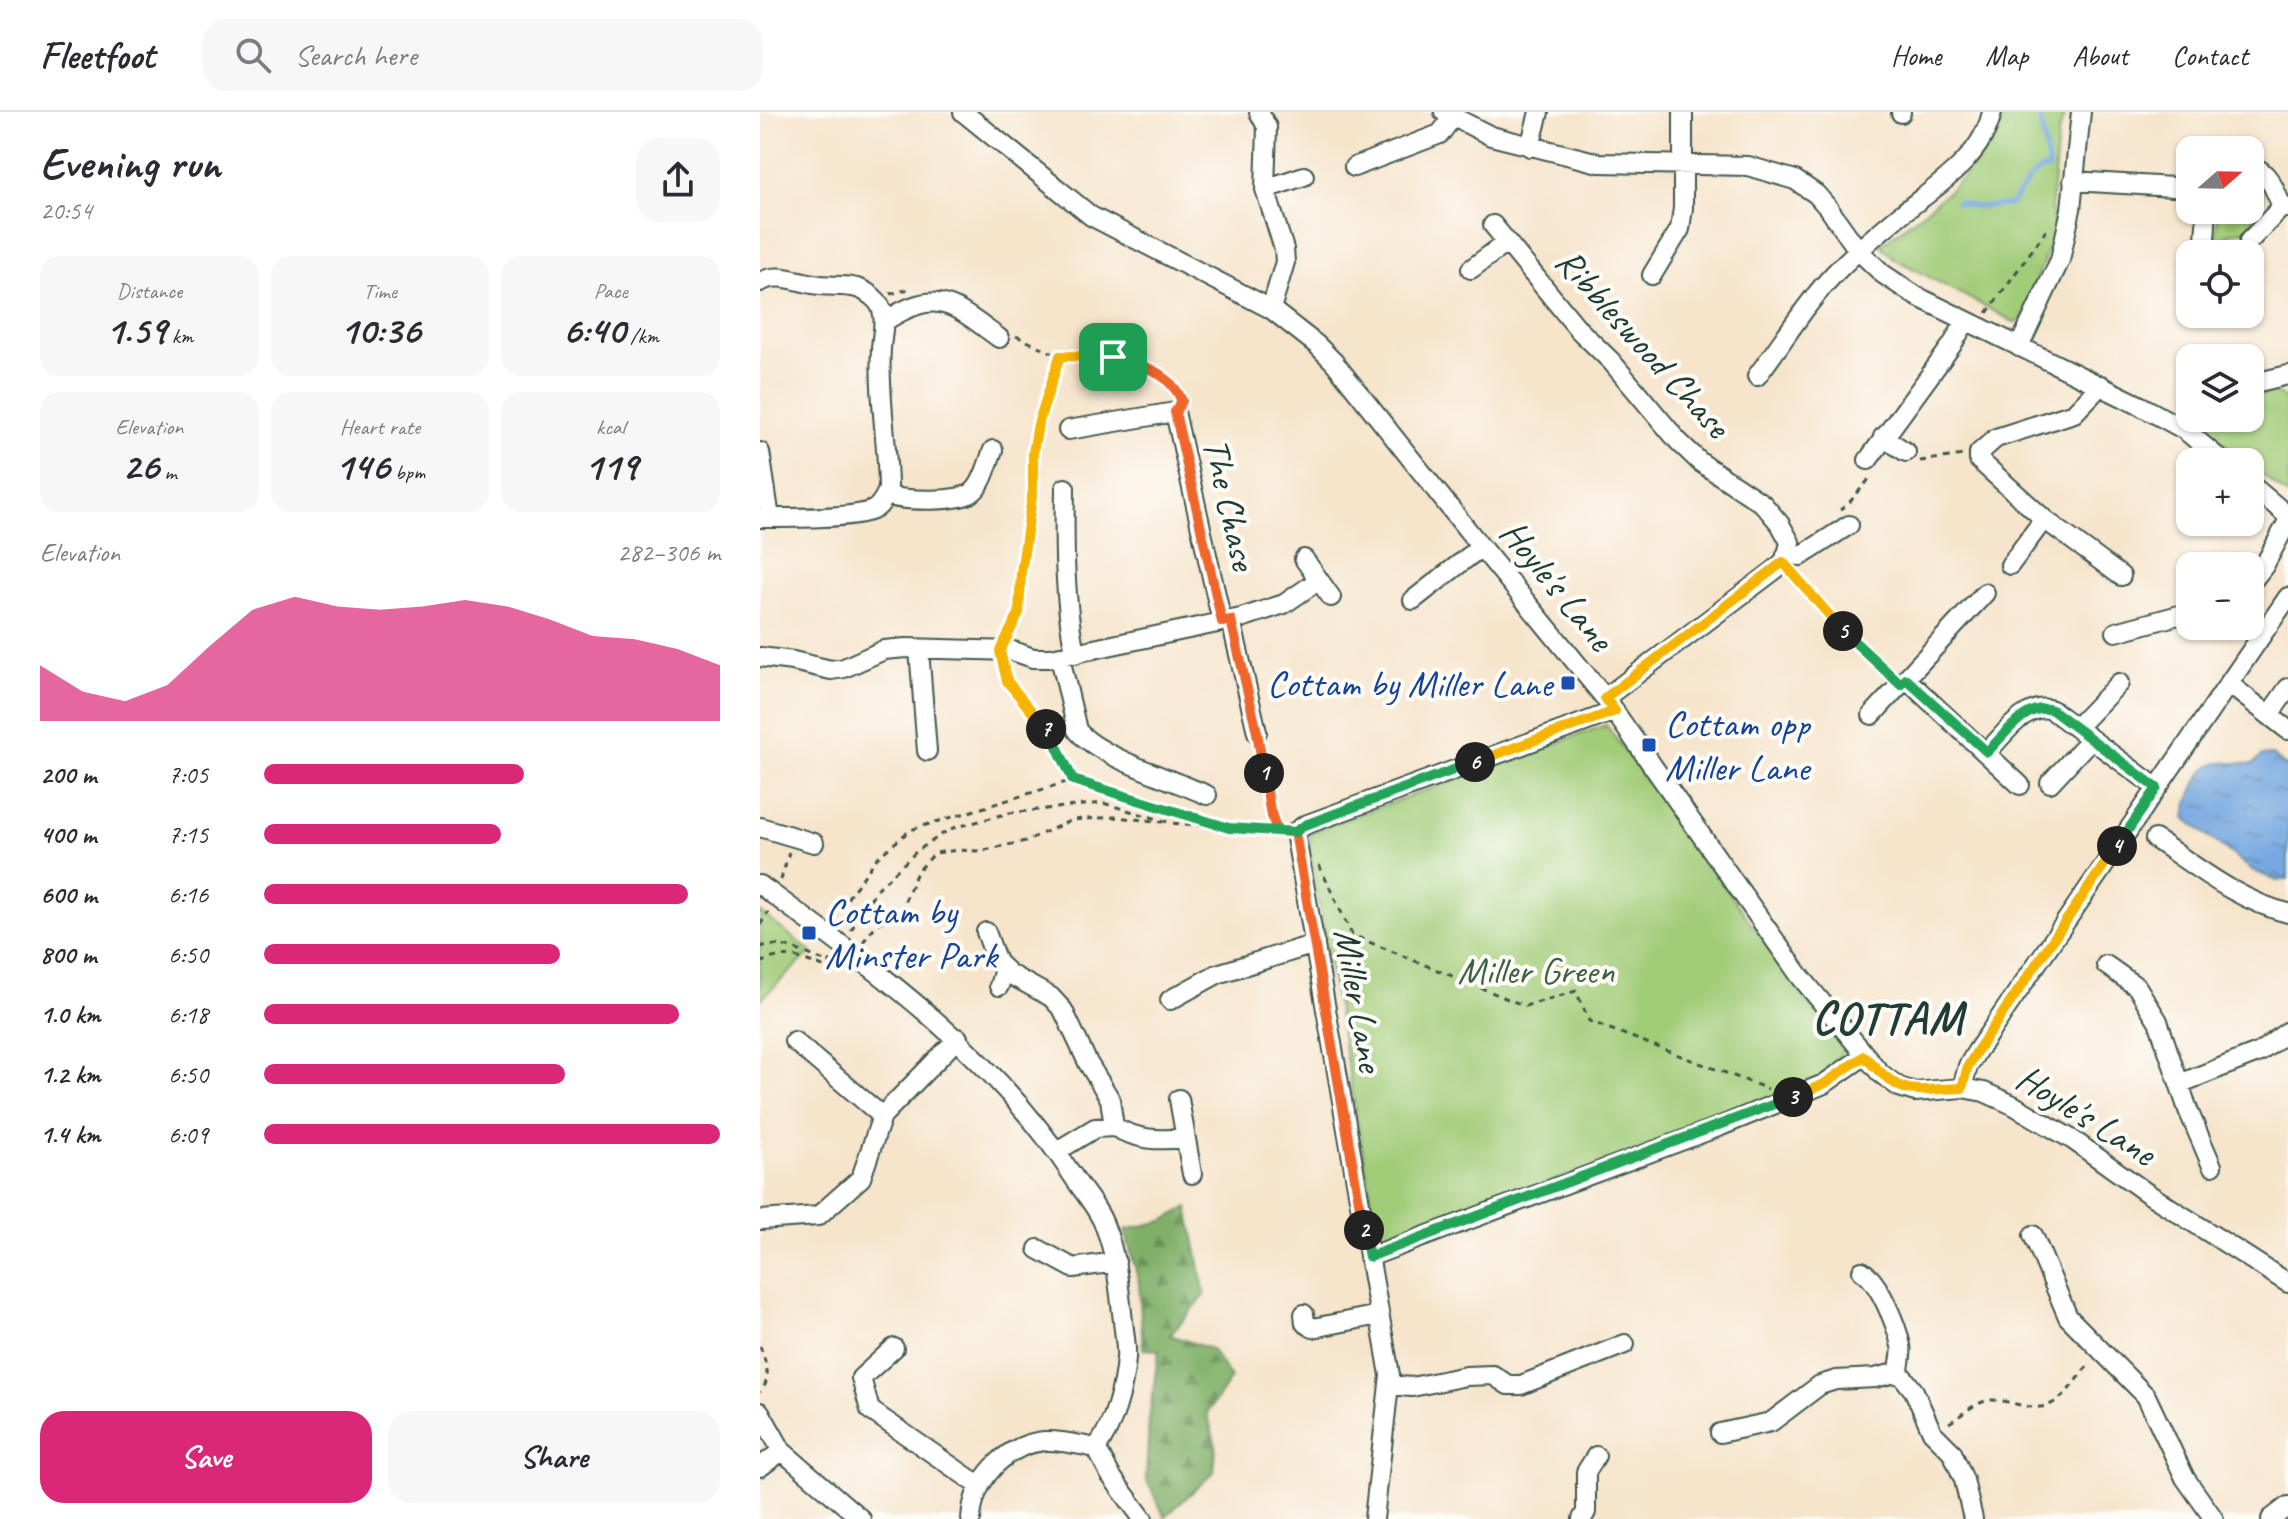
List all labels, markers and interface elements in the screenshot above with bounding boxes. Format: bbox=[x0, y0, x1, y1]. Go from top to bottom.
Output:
search box bbox=[203, 19, 763, 91]
text: Fleetfoot bbox=[40, 32, 155, 79]
icon: search bbox=[231, 33, 275, 77]
text: Search here bbox=[295, 36, 417, 74]
text: Home bbox=[1891, 38, 1941, 73]
text: Map bbox=[1985, 38, 2028, 73]
text: About bbox=[2072, 38, 2128, 73]
text: Contact bbox=[2172, 38, 2248, 73]
text: Evening run bbox=[40, 136, 220, 191]
north arrow bbox=[2176, 136, 2264, 224]
map controls bbox=[2176, 136, 2264, 640]
button: share bbox=[636, 138, 720, 222]
text: 20:54 bbox=[40, 194, 92, 227]
street label: Ribbleswood Chase bbox=[1546, 238, 1742, 450]
button: locate bbox=[2176, 240, 2264, 328]
text: Distance bbox=[117, 277, 182, 305]
text: Time bbox=[363, 277, 397, 305]
text: Pace bbox=[594, 277, 628, 305]
text: 1.59 bbox=[106, 305, 166, 355]
text: 10:36 bbox=[340, 305, 420, 355]
text: 6:40 bbox=[562, 305, 625, 355]
text: km bbox=[166, 322, 193, 350]
text: /km bbox=[625, 322, 659, 350]
pin bbox=[1079, 323, 1147, 391]
icon: arrive bbox=[1091, 335, 1135, 379]
button: layers bbox=[2176, 344, 2264, 432]
text: Elevation bbox=[115, 413, 183, 441]
text: Heart rate bbox=[340, 413, 420, 441]
text: kcal bbox=[596, 413, 625, 441]
street label: The Chase bbox=[1192, 434, 1269, 577]
text: 26 bbox=[122, 441, 159, 491]
text: 146 bbox=[335, 441, 390, 491]
text: 119 bbox=[584, 441, 637, 491]
button: + bbox=[2176, 448, 2264, 536]
text: m bbox=[159, 458, 177, 486]
text: bpm bbox=[390, 458, 425, 486]
street label: Hoyle's Lane bbox=[1490, 510, 1626, 662]
text: Elevation bbox=[40, 536, 120, 569]
text: 282–306 m bbox=[617, 536, 720, 569]
button: − bbox=[2176, 552, 2264, 640]
pin: 5 bbox=[1823, 611, 1863, 651]
text: 5 bbox=[1838, 617, 1848, 645]
place label: Cottam by Miller Lane bbox=[1267, 660, 1555, 707]
marker: Cottam by Miller Lane bbox=[1559, 674, 1577, 692]
place label: Cottam opp Miller Lane bbox=[1665, 700, 1812, 791]
pin: 7 bbox=[1026, 709, 1066, 749]
text: 7 bbox=[1041, 715, 1051, 743]
marker: Cottam opp Miller Lane bbox=[1640, 736, 1658, 754]
pin: 6 bbox=[1455, 742, 1495, 782]
text: 6 bbox=[1470, 748, 1480, 776]
pin: 1 bbox=[1244, 753, 1284, 793]
text: 200 m bbox=[40, 758, 96, 791]
text: 7:05 bbox=[168, 758, 208, 791]
text: 1 bbox=[1259, 759, 1269, 787]
text: 400 m bbox=[40, 818, 96, 851]
text: 7:15 bbox=[168, 818, 208, 851]
pin: 4 bbox=[2097, 826, 2137, 866]
text: 4 bbox=[2112, 832, 2122, 860]
text: 600 m bbox=[40, 878, 97, 911]
text: 6:16 bbox=[168, 878, 208, 911]
place label: Cottam by Minster Park bbox=[825, 888, 1000, 979]
marker: Cottam by Minster Park bbox=[800, 924, 818, 942]
street label: Miller Lane bbox=[1323, 925, 1395, 1078]
text: 800 m bbox=[40, 938, 96, 971]
text: 6:50 bbox=[168, 938, 208, 971]
park label: Miller Green bbox=[1458, 947, 1615, 994]
district label: COTTAM bbox=[1812, 989, 1968, 1047]
text: 1.0 km bbox=[40, 998, 100, 1031]
text: 6:18 bbox=[168, 998, 208, 1031]
street label: Hoyle's Lane bbox=[2008, 1054, 2166, 1177]
text: 1.2 km bbox=[40, 1058, 100, 1091]
text: 6:50 bbox=[168, 1058, 208, 1091]
pin: 3 bbox=[1773, 1077, 1813, 1117]
text: 3 bbox=[1788, 1083, 1798, 1111]
text: 1.4 km bbox=[40, 1118, 100, 1151]
text: 6:09 bbox=[168, 1118, 208, 1151]
pin: 2 bbox=[1344, 1210, 1384, 1250]
text: 2 bbox=[1359, 1216, 1369, 1244]
button: Save bbox=[40, 1411, 372, 1503]
button: Share bbox=[388, 1411, 720, 1503]

